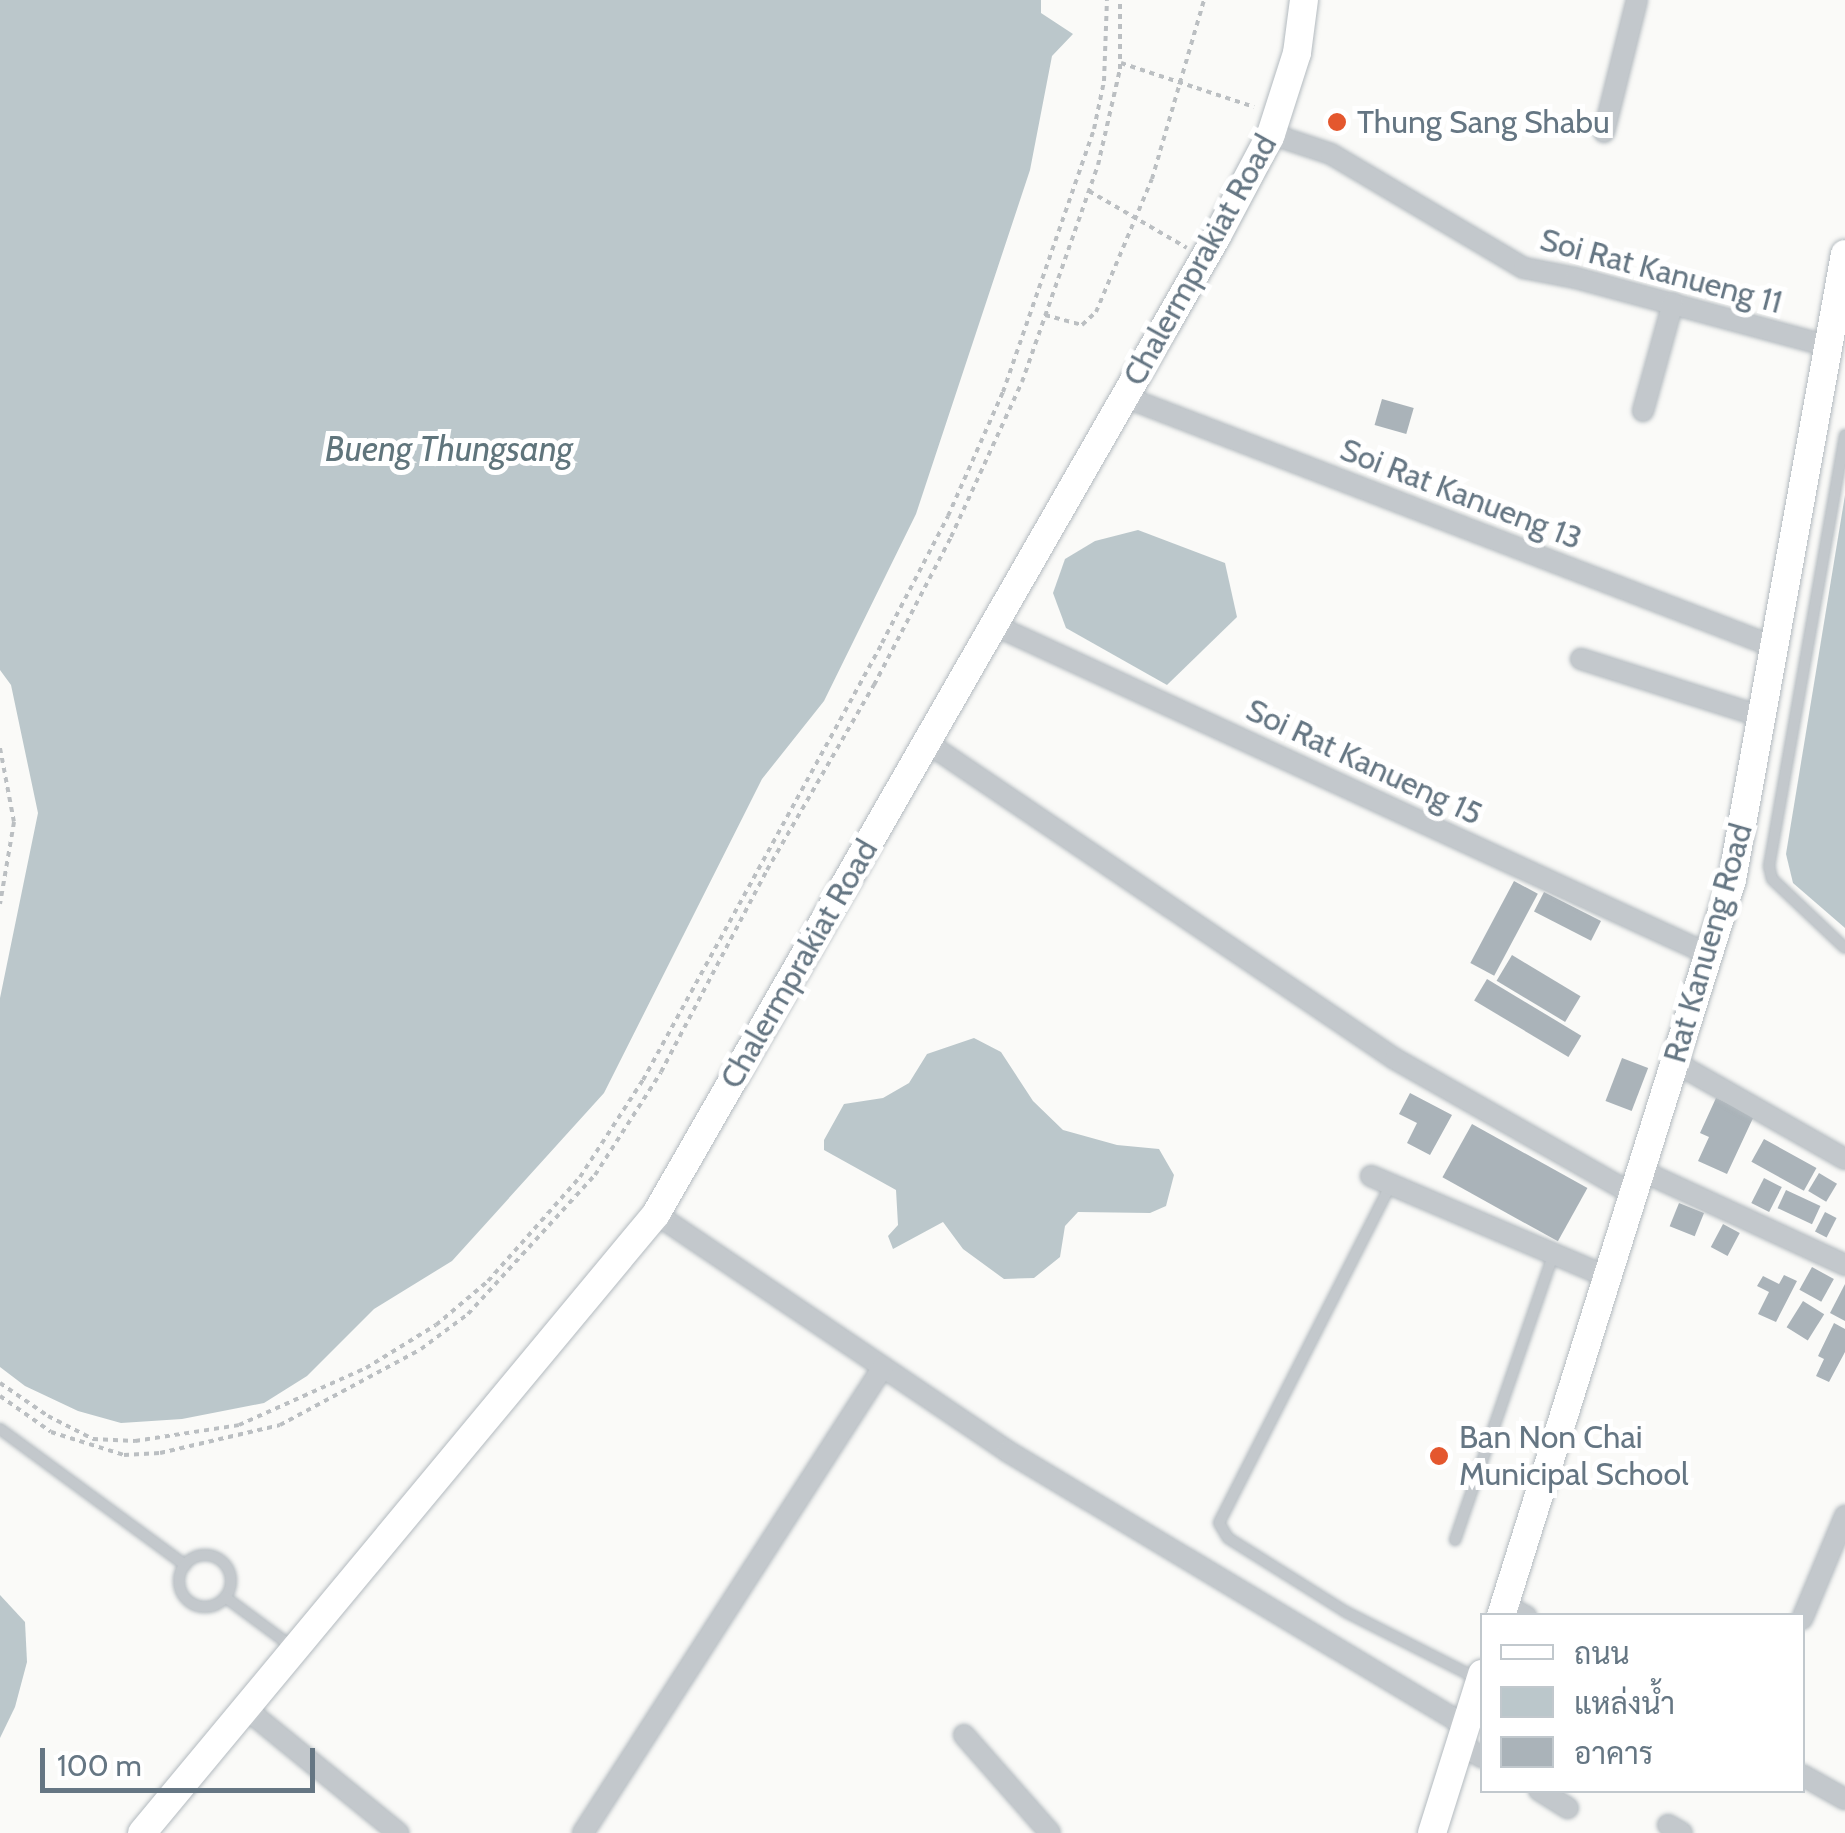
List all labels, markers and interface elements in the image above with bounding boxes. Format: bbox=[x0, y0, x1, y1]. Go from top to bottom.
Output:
place label: Thung Sang Shabu bbox=[1357, 103, 1610, 141]
marker: Thung Sang Shabu bbox=[1326, 111, 1348, 133]
street label: Chalermprakiat Road bbox=[1115, 128, 1285, 392]
street label: Soi Rat Kanueng 11 bbox=[1536, 220, 1786, 322]
water label: Bueng Thungsang bbox=[325, 428, 573, 470]
street label: Soi Rat Kanueng 13 bbox=[1335, 430, 1587, 558]
street label: Soi Rat Kanueng 15 bbox=[1240, 691, 1488, 833]
street label: Rat Kanueng Road bbox=[1655, 819, 1761, 1067]
street label: Chalermprakiat Road bbox=[712, 833, 886, 1095]
place label: Ban Non Chai Municipal School bbox=[1459, 1419, 1689, 1494]
marker: Ban Non Chai Municipal School bbox=[1428, 1445, 1450, 1467]
legend bbox=[1480, 1613, 1805, 1793]
text: ถนน bbox=[1574, 1635, 1630, 1672]
text: แหล่งน้ำ bbox=[1574, 1685, 1675, 1722]
scale bar bbox=[45, 1728, 320, 1790]
text: อาคาร bbox=[1574, 1735, 1653, 1772]
text: 100 m bbox=[57, 1747, 142, 1784]

